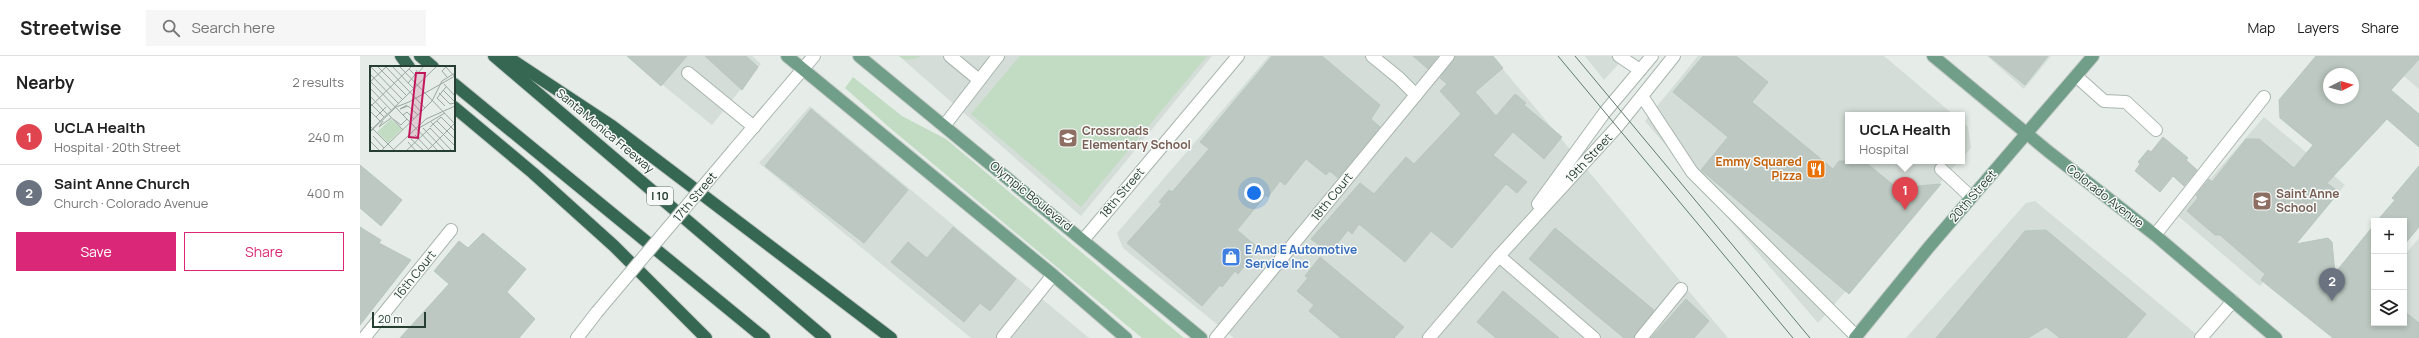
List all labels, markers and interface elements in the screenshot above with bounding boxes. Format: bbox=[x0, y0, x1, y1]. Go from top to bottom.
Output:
search box bbox=[146, 10, 426, 46]
text: Streetwise bbox=[20, 15, 122, 41]
icon: search bbox=[160, 17, 182, 39]
text: Search here bbox=[192, 17, 275, 38]
text: Map bbox=[2247, 18, 2275, 37]
text: Layers bbox=[2297, 18, 2339, 37]
text: Share bbox=[2361, 18, 2399, 37]
inset map bbox=[370, 66, 455, 151]
north arrow bbox=[2323, 68, 2359, 104]
text: Nearby bbox=[16, 71, 74, 94]
text: 2 results bbox=[292, 73, 344, 91]
street label: Santa Monica Freeway bbox=[553, 84, 659, 177]
popup bbox=[1845, 112, 1965, 164]
text: UCLA Health bbox=[54, 117, 145, 138]
text: UCLA Health bbox=[1859, 119, 1951, 140]
place label: Crossroads Elementary School bbox=[1082, 122, 1191, 153]
school or university icon: Crossroads Elementary School bbox=[1057, 127, 1079, 149]
text: 1 bbox=[26, 128, 32, 146]
text: 240 m bbox=[308, 128, 344, 146]
street label: 19th Street bbox=[1561, 129, 1616, 186]
text: Hospital · 20th Street bbox=[54, 138, 181, 156]
text: Hospital bbox=[1859, 140, 1909, 158]
place label: Emmy Squared Pizza bbox=[1716, 153, 1802, 184]
street label: Olympic Boulevard bbox=[986, 157, 1076, 234]
restaurant icon: Emmy Squared Pizza bbox=[1805, 158, 1827, 180]
street label: Colorado Avenue bbox=[2063, 160, 2148, 231]
street label: 18th Street bbox=[1095, 164, 1148, 222]
street label: 20th Street bbox=[1945, 166, 2000, 225]
street label: 17th Street bbox=[669, 168, 721, 225]
street label: 18th Court bbox=[1307, 169, 1357, 225]
text: Saint Anne Church bbox=[54, 173, 190, 194]
pin: 1 bbox=[1892, 177, 1918, 210]
your location bbox=[1244, 183, 1264, 203]
text: 2 bbox=[25, 184, 33, 202]
text: 400 m bbox=[307, 184, 344, 202]
place label: Saint Anne School bbox=[2276, 185, 2339, 216]
road number: I 10 bbox=[647, 187, 673, 205]
school or university icon: Saint Anne School bbox=[2251, 190, 2273, 212]
text: Church · Colorado Avenue bbox=[54, 194, 208, 212]
map controls bbox=[2371, 218, 2407, 326]
button: + bbox=[2371, 218, 2407, 254]
button: Save bbox=[16, 232, 176, 271]
button: Share bbox=[184, 232, 344, 271]
place label: E And E Automotive Service Inc bbox=[1245, 241, 1357, 272]
street label: 16th Court bbox=[390, 246, 440, 303]
shop icon: E And E Automotive Service Inc bbox=[1220, 246, 1242, 268]
button: − bbox=[2371, 254, 2407, 290]
pin: 2 bbox=[2319, 268, 2345, 301]
button: layers bbox=[2371, 290, 2407, 326]
scale bar bbox=[372, 310, 426, 329]
text: 20 m bbox=[378, 311, 403, 326]

